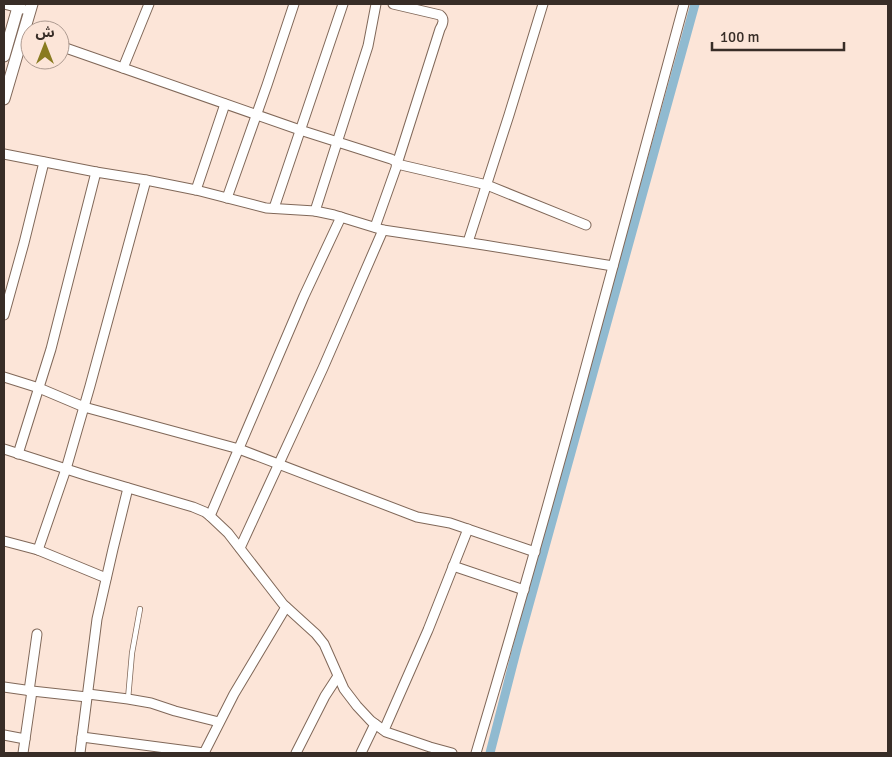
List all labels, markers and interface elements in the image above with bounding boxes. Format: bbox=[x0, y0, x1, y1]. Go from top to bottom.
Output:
north arrow bbox=[20, 20, 70, 70]
scale bar bbox=[712, 20, 844, 52]
text: ش bbox=[35, 24, 55, 41]
text: 100 m bbox=[720, 28, 760, 46]

